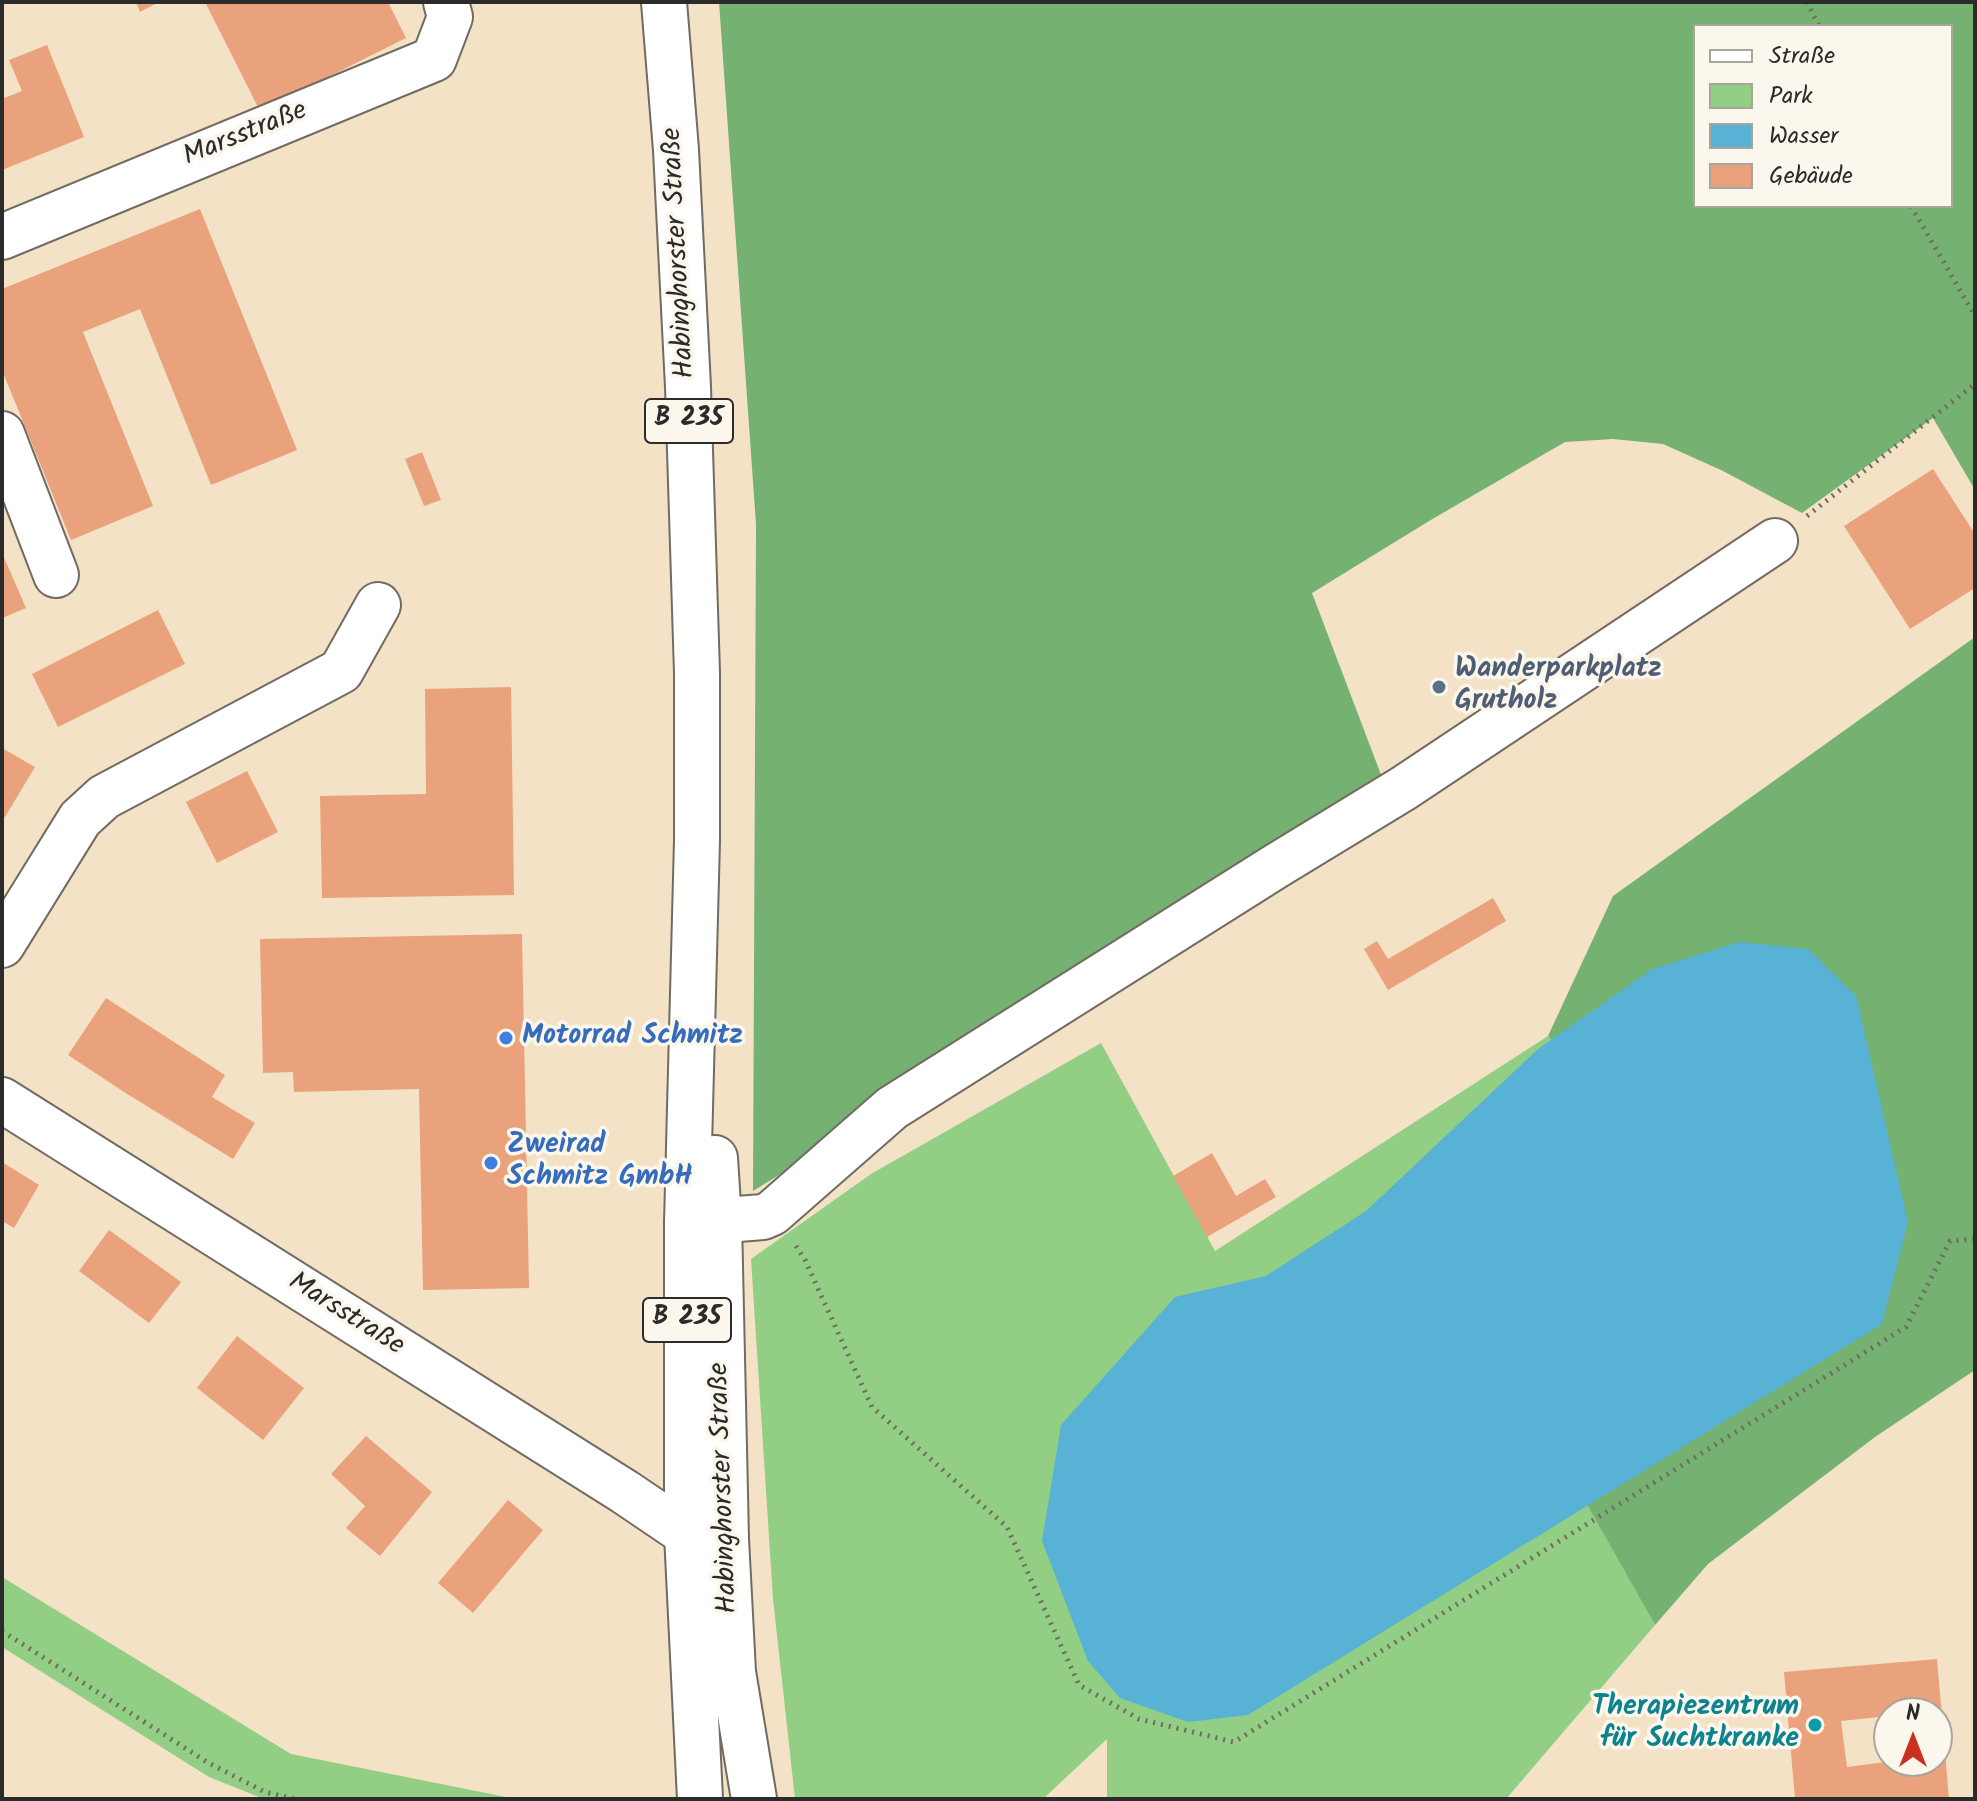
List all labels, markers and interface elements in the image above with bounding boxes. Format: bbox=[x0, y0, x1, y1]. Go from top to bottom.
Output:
legend bbox=[1693, 24, 1953, 208]
text: Straße bbox=[1769, 37, 1835, 76]
text: Park bbox=[1769, 77, 1813, 116]
street label: Marsstraße bbox=[179, 96, 313, 176]
text: Wasser bbox=[1769, 117, 1838, 156]
street label: Habinghorster Straße bbox=[658, 127, 704, 379]
text: Gebäude bbox=[1769, 157, 1853, 196]
road number: B 235 bbox=[645, 399, 733, 443]
place label: Wanderparkplatz Grutholz bbox=[1455, 654, 1662, 720]
marker: Wanderparkplatz Grutholz bbox=[1430, 678, 1448, 696]
place label: Motorrad Schmitz bbox=[522, 1021, 743, 1055]
marker: Motorrad Schmitz bbox=[497, 1029, 515, 1047]
place label: Zweirad Schmitz GmbH bbox=[507, 1130, 693, 1196]
marker: Zweirad Schmitz GmbH bbox=[482, 1154, 500, 1172]
street label: Marsstraße bbox=[281, 1267, 409, 1365]
road number: B 235 bbox=[643, 1298, 731, 1342]
street label: Habinghorster Straße bbox=[705, 1362, 747, 1614]
place label: Therapiezentrum für Suchtkranke bbox=[1592, 1692, 1799, 1758]
north arrow bbox=[1873, 1697, 1953, 1777]
text: N bbox=[1906, 1697, 1920, 1732]
marker: Therapiezentrum für Suchtkranke bbox=[1806, 1716, 1824, 1734]

